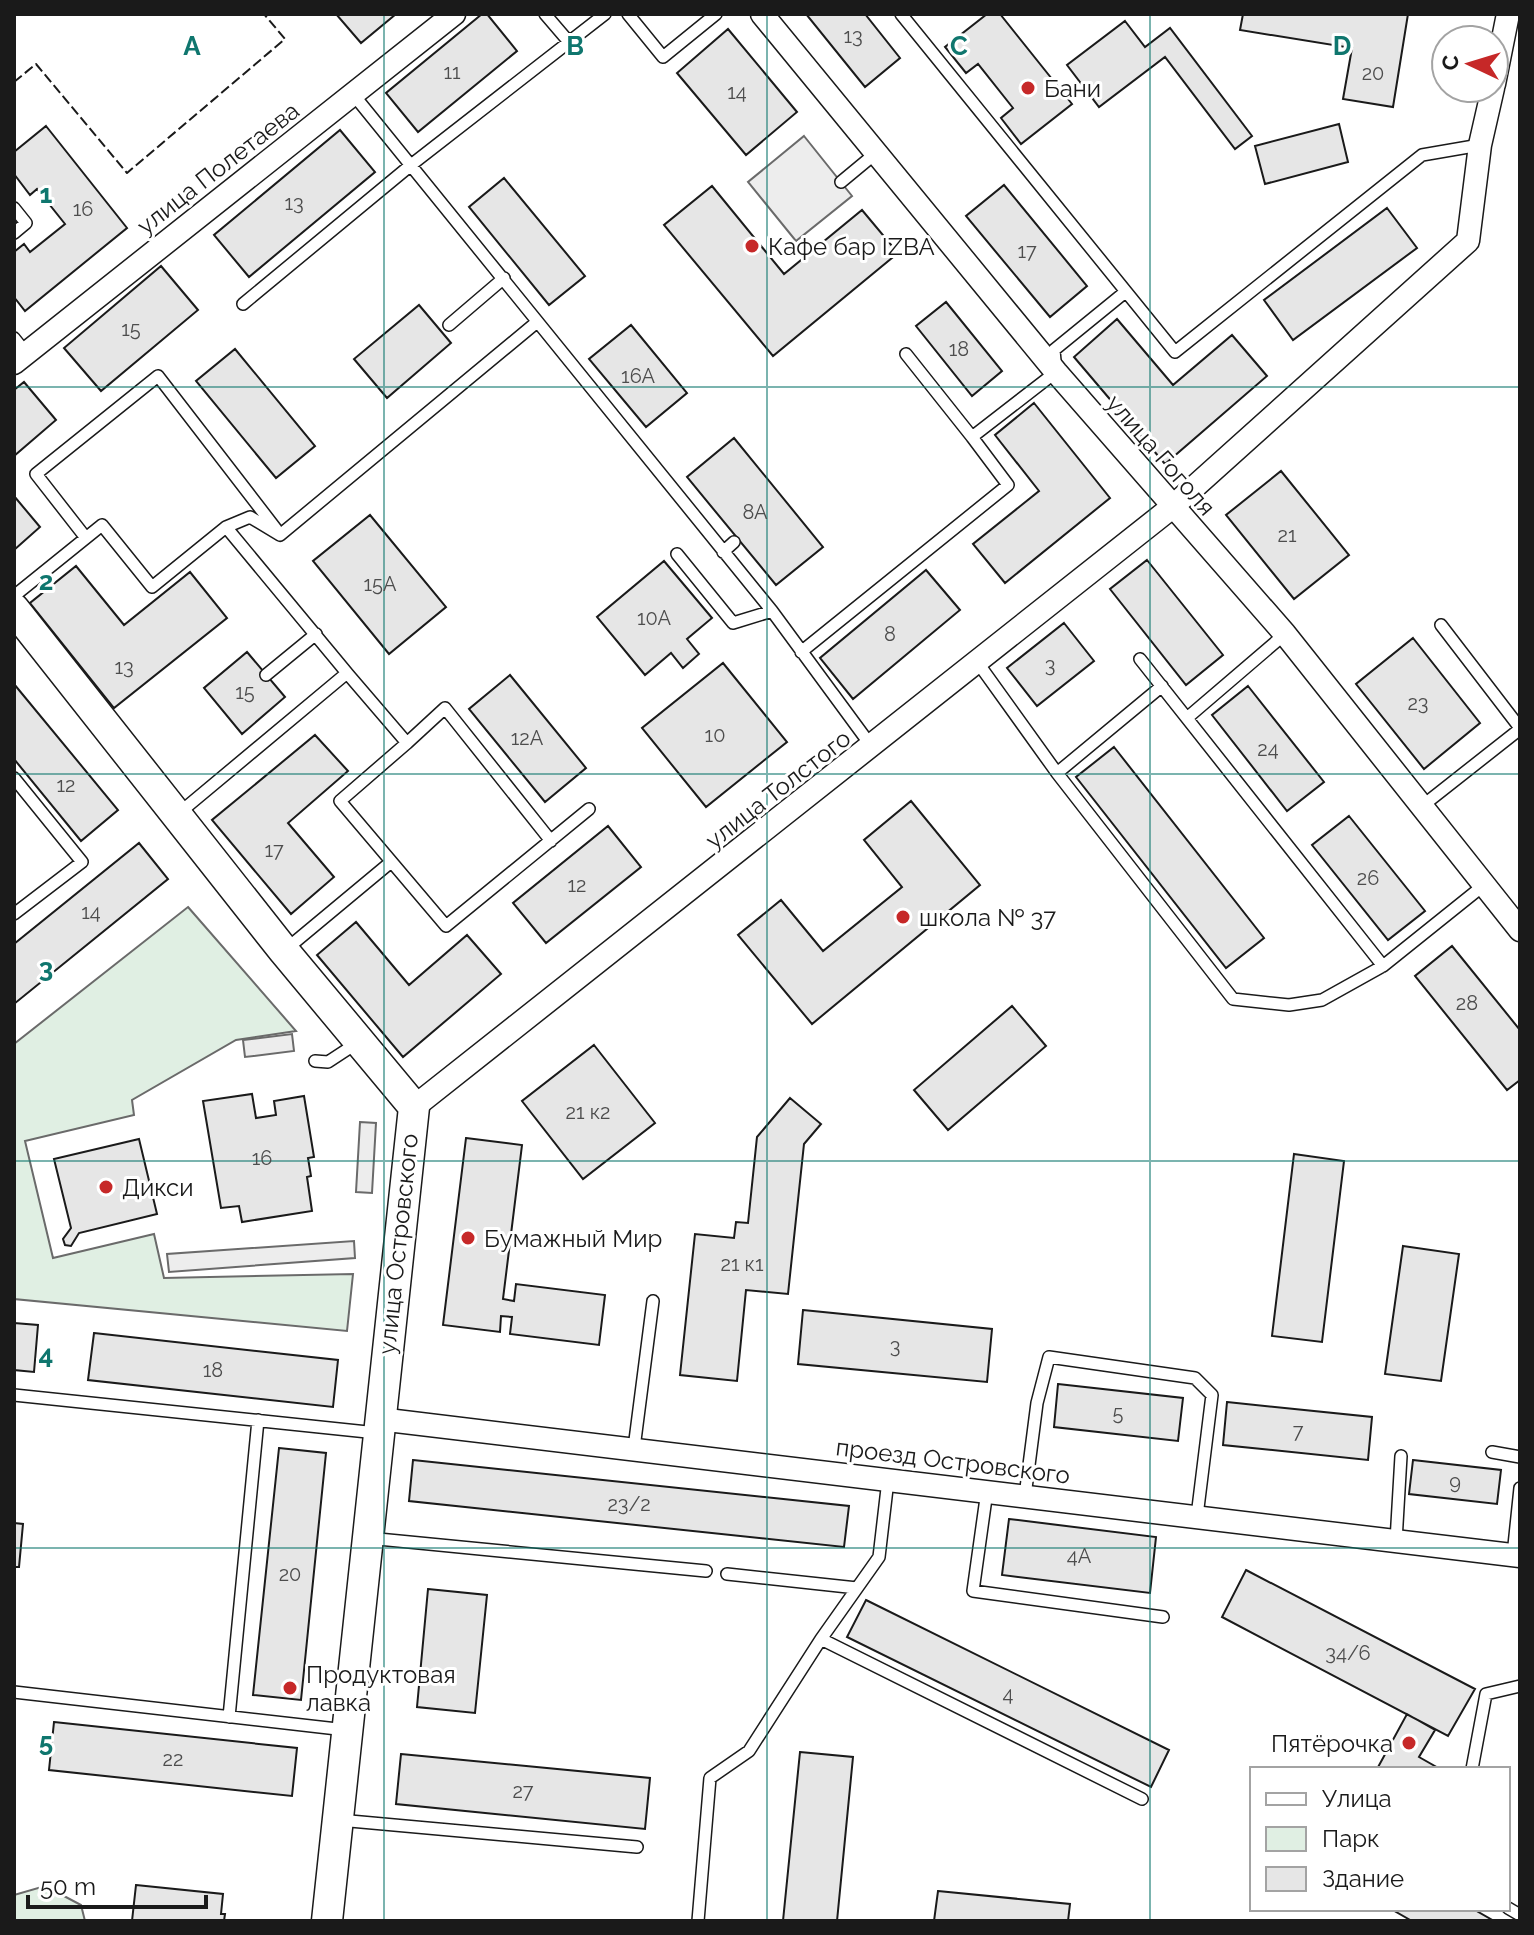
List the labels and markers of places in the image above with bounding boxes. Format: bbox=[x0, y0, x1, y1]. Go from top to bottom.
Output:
place label: Бани bbox=[1044, 74, 1101, 103]
marker: Бани bbox=[1019, 79, 1037, 97]
place label: Кафе бар IZBA bbox=[768, 232, 935, 261]
marker: Кафе бар IZBA bbox=[743, 237, 761, 255]
place label: школа № 37 bbox=[919, 903, 1056, 932]
marker: школа № 37 bbox=[894, 908, 912, 926]
place label: Дикси bbox=[122, 1173, 194, 1202]
marker: Дикси bbox=[97, 1178, 115, 1196]
place label: Бумажный Мир bbox=[484, 1224, 662, 1253]
marker: Бумажный Мир bbox=[459, 1229, 477, 1247]
place label: Продуктовая лавка bbox=[306, 1660, 456, 1717]
marker: Продуктовая лавка bbox=[281, 1679, 299, 1697]
place label: Пятёрочка bbox=[1271, 1729, 1393, 1758]
marker: Пятёрочка bbox=[1400, 1734, 1418, 1752]

